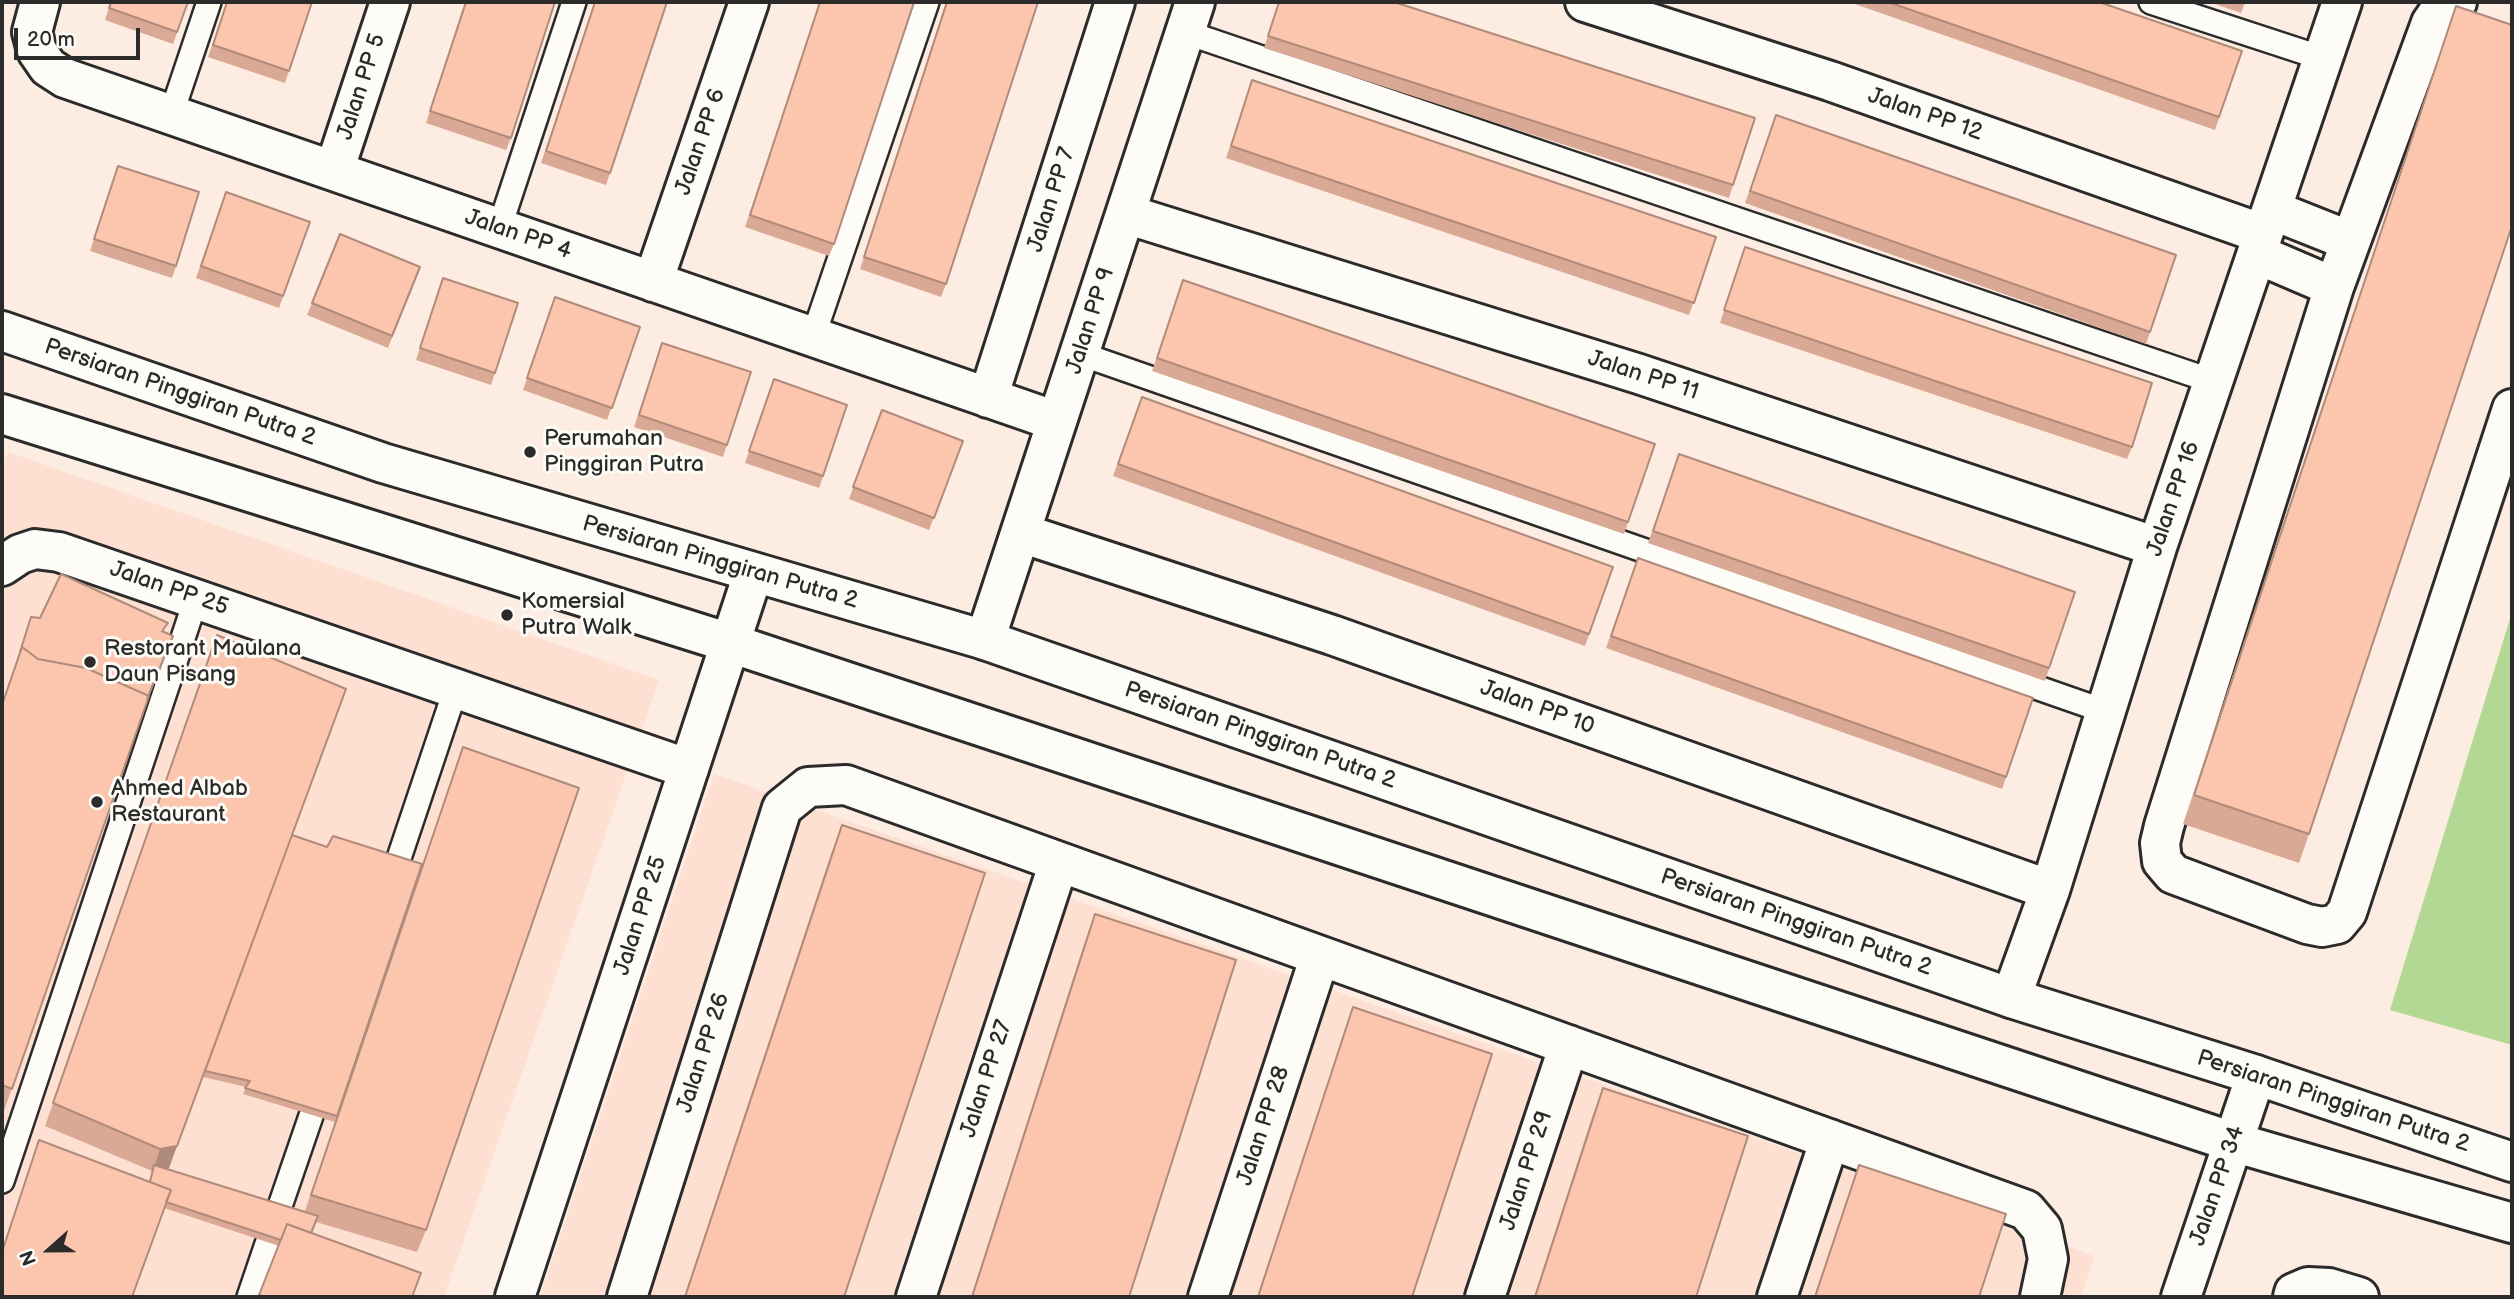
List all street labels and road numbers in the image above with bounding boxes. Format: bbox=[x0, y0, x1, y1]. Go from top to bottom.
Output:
street label: Jalan PP 5 bbox=[332, 30, 392, 144]
street label: Jalan PP 12 bbox=[1864, 83, 1986, 147]
street label: Jalan PP 6 bbox=[670, 85, 732, 199]
street label: Jalan PP 7 bbox=[1022, 144, 1082, 256]
street label: Jalan PP 4 bbox=[461, 204, 575, 266]
street label: Jalan PP 9 bbox=[1061, 264, 1121, 378]
street label: Persiaran Pinggiran Putra 2 bbox=[41, 334, 319, 452]
street label: Jalan PP 11 bbox=[1584, 345, 1702, 407]
street label: Jalan PP 16 bbox=[2141, 438, 2207, 560]
street label: Persiaran Pinggiran Putra 2 bbox=[579, 510, 861, 616]
street label: Jalan PP 25 bbox=[106, 556, 232, 622]
street label: Jalan PP 10 bbox=[1476, 675, 1598, 741]
street label: Persiaran Pinggiran Putra 2 bbox=[1121, 677, 1399, 795]
street label: Jalan PP 25 bbox=[609, 853, 673, 979]
street label: Persiaran Pinggiran Putra 2 bbox=[1657, 864, 1935, 982]
street label: Jalan PP 26 bbox=[672, 990, 736, 1116]
street label: Jalan PP 27 bbox=[955, 1017, 1019, 1141]
street label: Persiaran Pinggiran Putra 2 bbox=[2193, 1045, 2473, 1159]
street label: Jalan PP 28 bbox=[1232, 1063, 1296, 1189]
street label: Jalan PP 29 bbox=[1495, 1108, 1559, 1234]
street label: Jalan PP 34 bbox=[2185, 1122, 2251, 1250]

